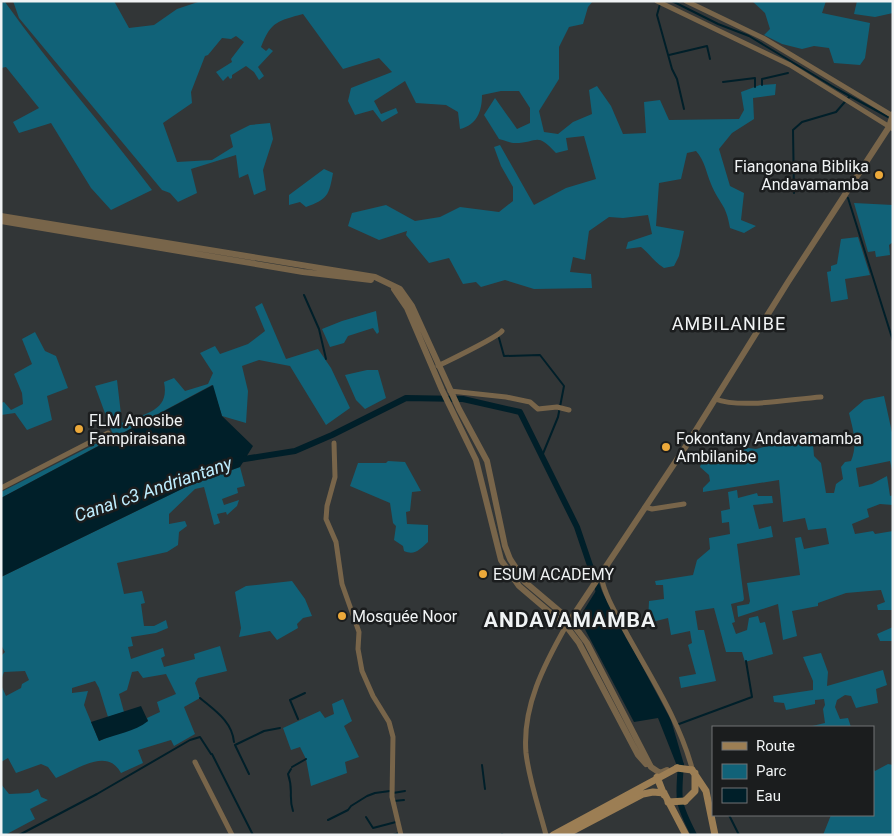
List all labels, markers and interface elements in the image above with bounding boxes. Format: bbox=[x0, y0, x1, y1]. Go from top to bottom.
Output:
place label: Fiangonana Biblika Andavamamba bbox=[734, 157, 869, 194]
marker: Fiangonana Biblika Andavamamba bbox=[873, 169, 885, 181]
district label: AMBILANIBE bbox=[672, 313, 786, 334]
place label: FLM Anosibe Fampiraisana bbox=[89, 411, 185, 448]
marker: FLM Anosibe Fampiraisana bbox=[73, 423, 85, 435]
place label: Fokontany Andavamamba Ambilanibe bbox=[676, 429, 862, 466]
marker: Fokontany Andavamamba Ambilanibe bbox=[660, 441, 672, 453]
water label: Canal c3 Andriantany bbox=[71, 452, 235, 526]
place label: ESUM ACADEMY bbox=[493, 565, 614, 584]
marker: ESUM ACADEMY bbox=[477, 568, 489, 580]
place label: Mosquée Noor bbox=[352, 607, 458, 626]
district label: ANDAVAMAMBA bbox=[484, 608, 656, 632]
marker: Mosquée Noor bbox=[336, 610, 348, 622]
legend bbox=[712, 726, 874, 816]
text: Route bbox=[756, 737, 795, 755]
text: Parc bbox=[756, 762, 786, 780]
text: Eau bbox=[756, 787, 781, 805]

